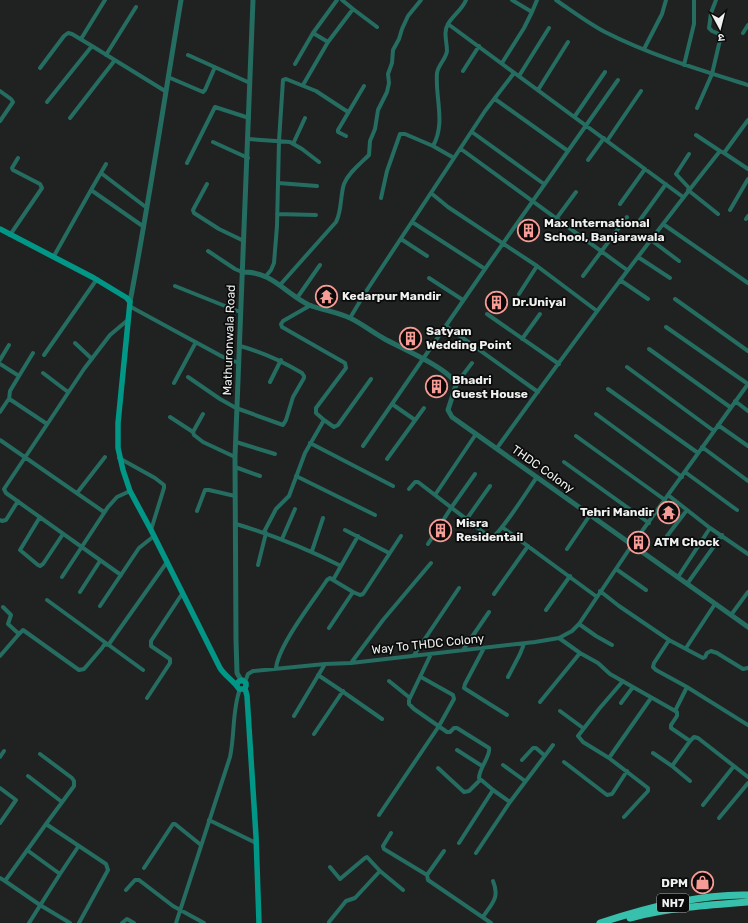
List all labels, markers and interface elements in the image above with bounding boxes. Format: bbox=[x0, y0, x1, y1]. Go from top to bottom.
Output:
north arrow bbox=[700, 8, 740, 48]
text: उ bbox=[717, 31, 725, 44]
place label: Max International School, Banjarawala bbox=[544, 216, 665, 244]
building icon: Max International School, Banjarawala bbox=[516, 217, 542, 243]
temple icon: Kedarpur Mandir bbox=[314, 283, 340, 309]
street label: Mathuronwala Road bbox=[220, 284, 238, 396]
place label: Kedarpur Mandir bbox=[342, 289, 442, 303]
building icon: Dr.Uniyal bbox=[484, 289, 510, 315]
place label: Dr.Uniyal bbox=[512, 295, 566, 309]
place label: Satyam Wedding Point bbox=[426, 324, 512, 352]
building icon: Satyam Wedding Point bbox=[398, 325, 424, 351]
place label: Bhadri Guest House bbox=[452, 373, 528, 401]
building icon: Bhadri Guest House bbox=[424, 374, 450, 400]
street label: THDC Colony bbox=[509, 442, 577, 496]
temple icon: Tehri Mandir bbox=[656, 499, 682, 525]
place label: Tehri Mandir bbox=[580, 505, 655, 519]
place label: Misra Residentail bbox=[456, 516, 523, 544]
building icon: Misra Residentail bbox=[428, 517, 454, 543]
building icon: ATM Chock bbox=[626, 529, 652, 555]
place label: ATM Chock bbox=[654, 535, 719, 549]
street label: Way To THDC Colony bbox=[371, 631, 485, 657]
shop icon: DPM bbox=[690, 870, 716, 896]
place label: DPM bbox=[661, 876, 688, 890]
road number: NH7 bbox=[657, 894, 689, 912]

